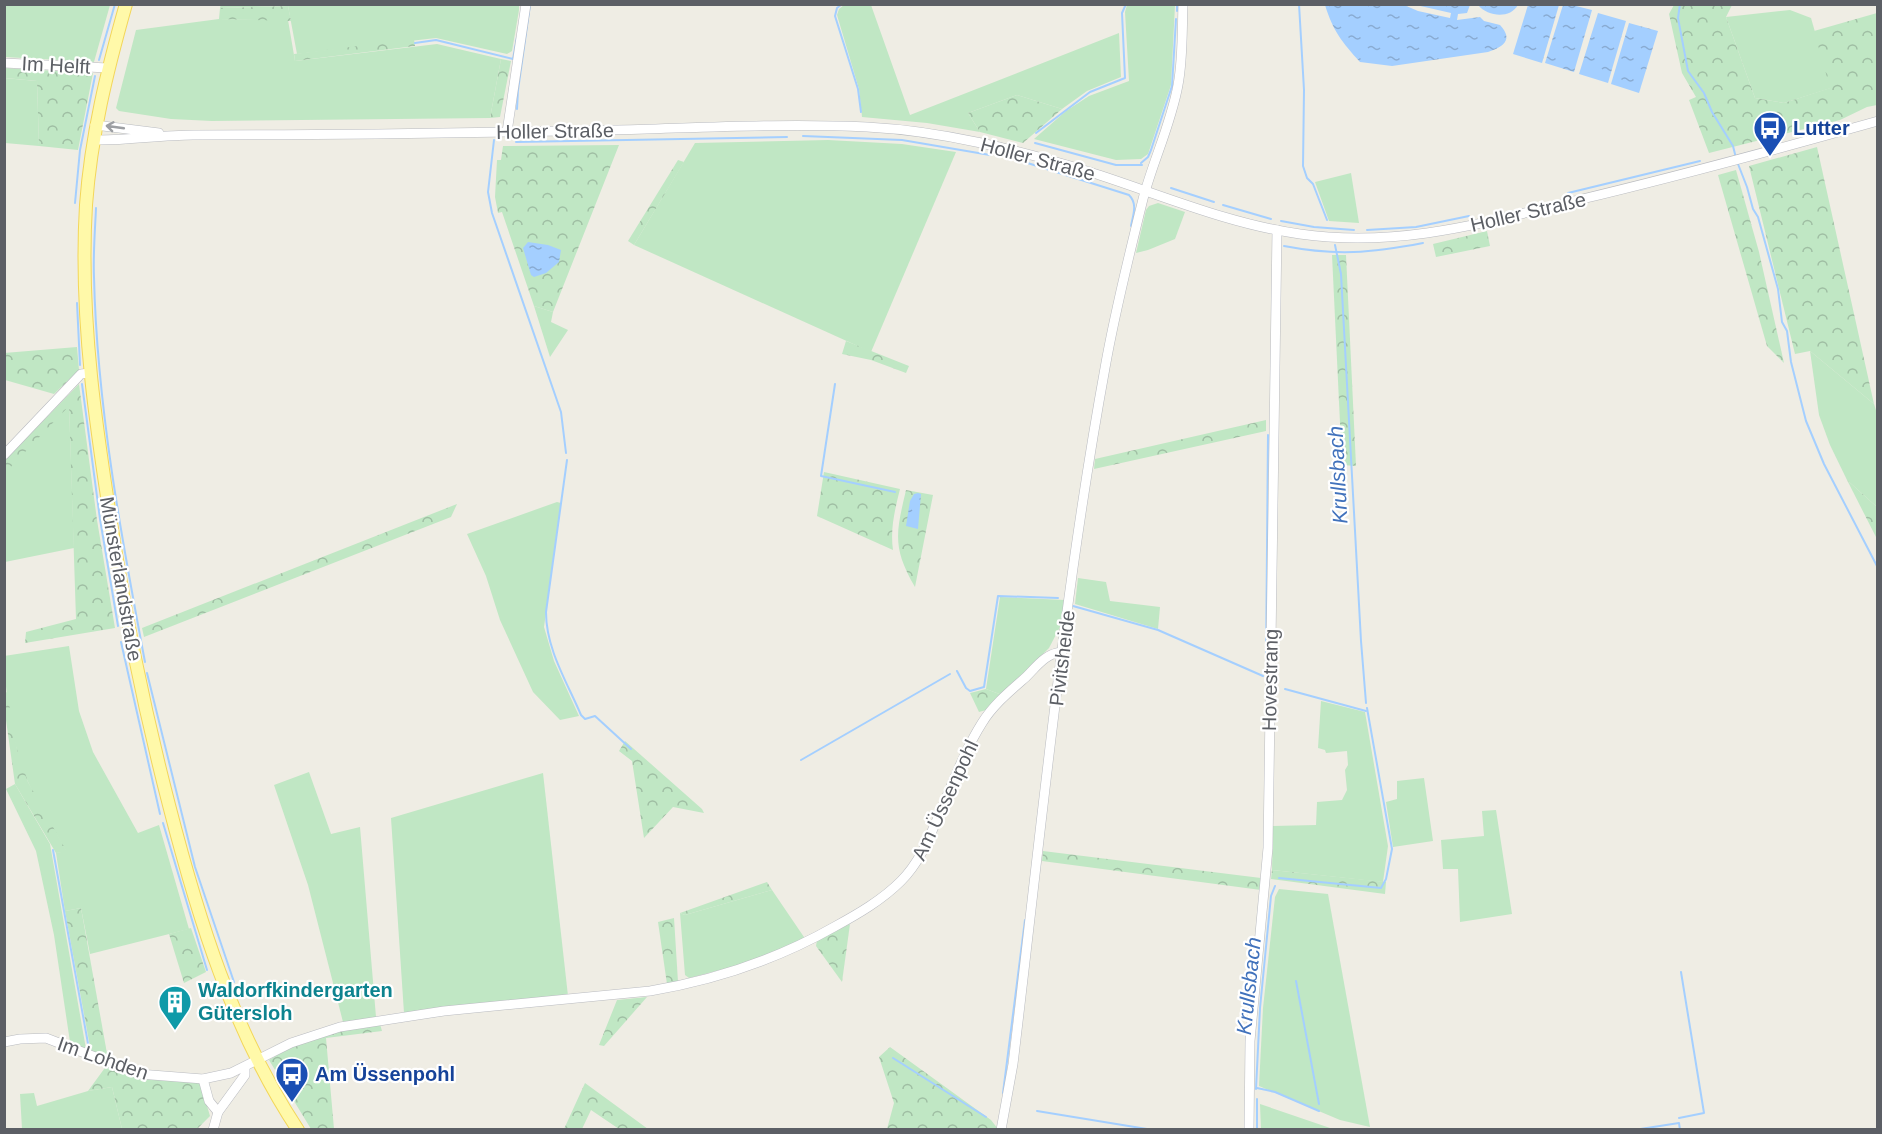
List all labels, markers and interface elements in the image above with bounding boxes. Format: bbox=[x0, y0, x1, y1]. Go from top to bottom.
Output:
street label: Im Helft bbox=[21, 52, 91, 78]
bus stop icon: Lutter bbox=[1752, 110, 1788, 157]
place label: Lutter bbox=[1793, 117, 1850, 139]
street label: Holler Straße bbox=[496, 119, 614, 143]
one-way arrow bbox=[105, 122, 125, 133]
street label: Holler Straße bbox=[978, 133, 1098, 185]
street label: Holler Straße bbox=[1468, 188, 1588, 236]
water label: Krullsbach bbox=[1323, 425, 1352, 525]
street label: Münsterlandstraße bbox=[96, 495, 146, 663]
street label: Pivitsheide bbox=[1045, 609, 1079, 707]
street label: Hovestrang bbox=[1258, 629, 1282, 731]
street label: Am Üssenpohl bbox=[908, 736, 982, 864]
water label: Krullsbach bbox=[1232, 936, 1265, 1036]
place label: Waldorfkindergarten Gütersloh bbox=[198, 979, 393, 1024]
building icon: Waldorfkindergarten Gütersloh bbox=[157, 984, 193, 1031]
street label: Im Lohden bbox=[55, 1032, 151, 1084]
bus stop icon: Am Üssenpohl bbox=[274, 1056, 310, 1103]
place label: Am Üssenpohl bbox=[315, 1063, 455, 1085]

